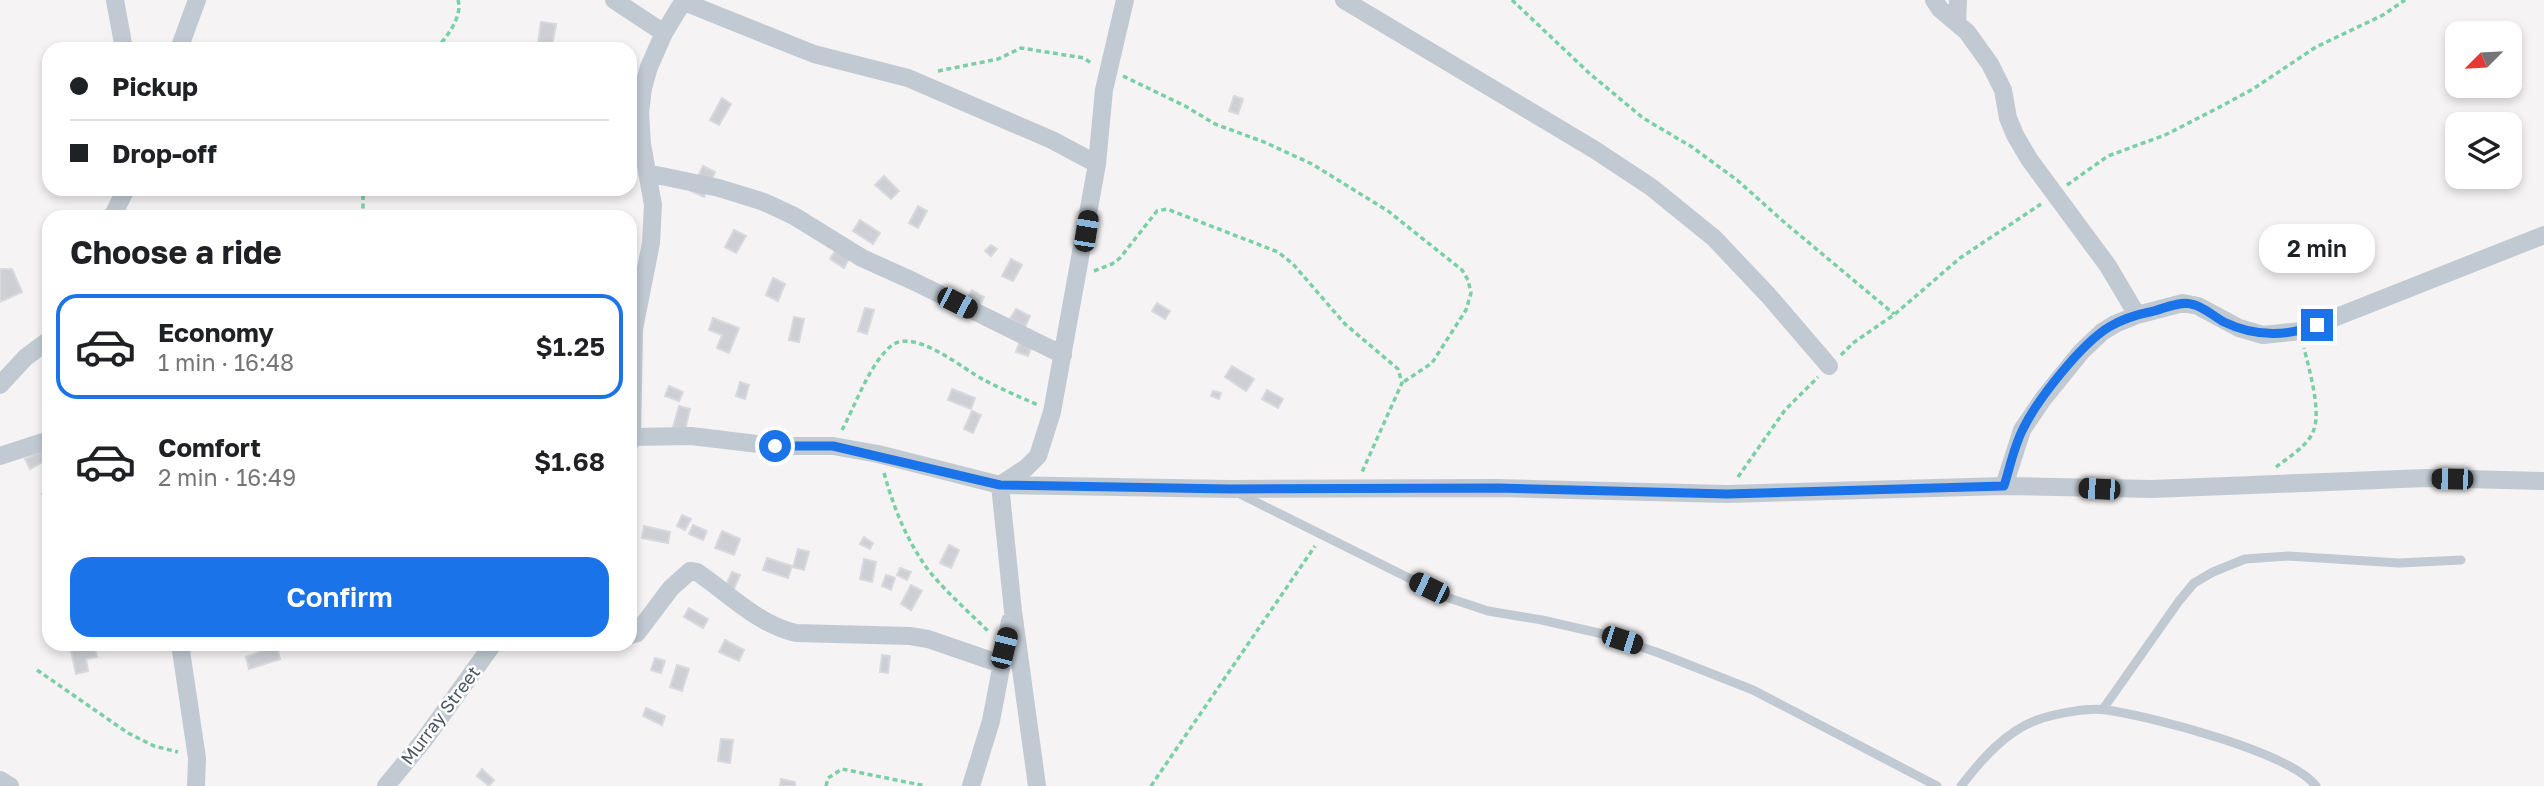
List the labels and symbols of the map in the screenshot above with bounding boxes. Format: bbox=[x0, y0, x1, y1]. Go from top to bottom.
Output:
north arrow bbox=[2445, 21, 2522, 98]
car bbox=[1073, 209, 1100, 253]
callout: 2 min bbox=[2259, 224, 2375, 272]
car bbox=[934, 284, 981, 322]
route end bbox=[2301, 309, 2333, 341]
route start bbox=[759, 430, 791, 462]
car bbox=[2431, 468, 2474, 490]
car bbox=[2078, 477, 2121, 501]
car bbox=[1406, 569, 1453, 607]
car bbox=[1599, 624, 1646, 656]
car bbox=[989, 625, 1020, 671]
street label: Murray Street bbox=[396, 661, 484, 769]

